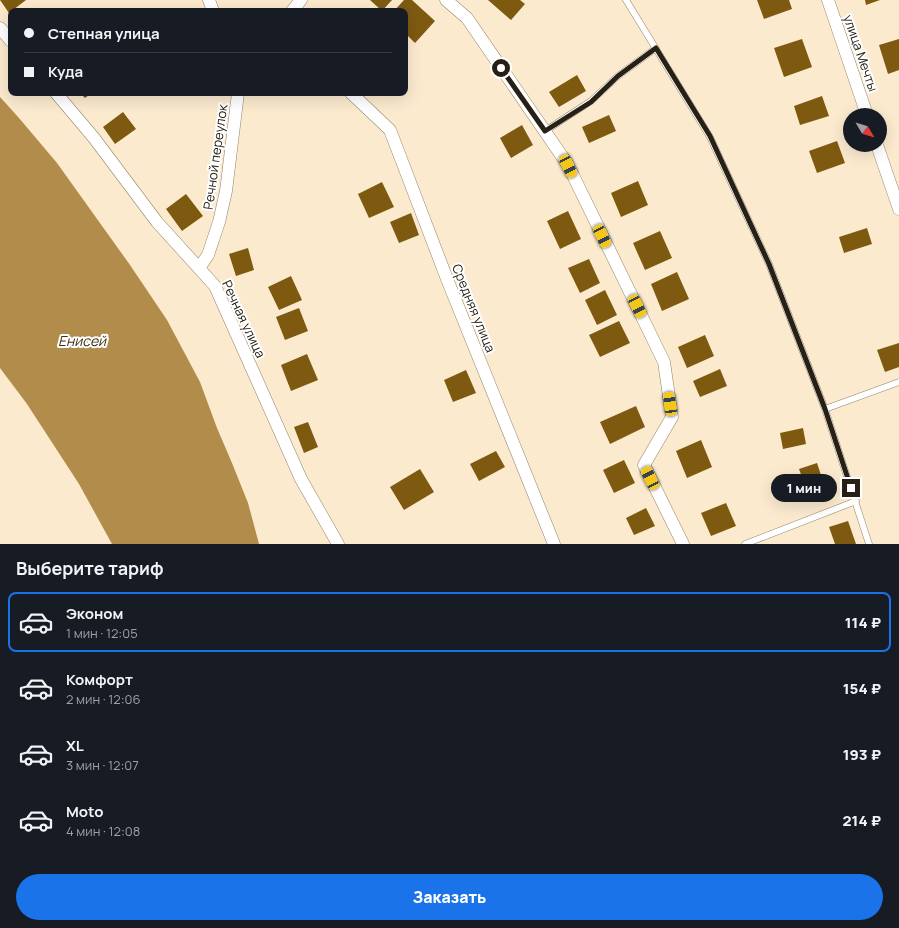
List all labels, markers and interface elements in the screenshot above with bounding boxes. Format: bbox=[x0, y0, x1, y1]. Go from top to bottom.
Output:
street label: улица Мечты bbox=[839, 12, 883, 94]
text: Степная улица bbox=[48, 23, 160, 44]
route start bbox=[492, 59, 510, 77]
text: Куда bbox=[48, 61, 83, 82]
street label: Речной переулок bbox=[199, 103, 231, 211]
north arrow bbox=[843, 108, 887, 152]
map controls bbox=[843, 108, 887, 152]
car bbox=[557, 153, 579, 179]
car bbox=[591, 223, 613, 249]
street label: Средняя улица bbox=[448, 261, 500, 355]
street label: Речная улица bbox=[218, 277, 270, 361]
car bbox=[626, 293, 648, 319]
water label: Енисей bbox=[58, 331, 107, 350]
car bbox=[662, 391, 678, 417]
car bbox=[639, 465, 661, 491]
callout: 1 мин bbox=[771, 474, 837, 502]
text: 1 мин bbox=[787, 479, 821, 497]
route end bbox=[842, 479, 860, 497]
text: Выберите тариф bbox=[16, 556, 164, 580]
text: Эконом bbox=[66, 603, 123, 624]
icon: car bbox=[18, 604, 54, 640]
text: 114 ₽ bbox=[845, 612, 881, 633]
text: 1 мин · 12:05 bbox=[66, 624, 138, 642]
text: Комфорт bbox=[66, 669, 133, 690]
icon: car bbox=[18, 670, 54, 706]
text: 154 ₽ bbox=[843, 678, 881, 699]
text: 2 мин · 12:06 bbox=[66, 690, 141, 708]
text: XL bbox=[66, 735, 84, 756]
icon: car bbox=[18, 736, 54, 772]
text: 193 ₽ bbox=[843, 744, 881, 765]
text: 3 мин · 12:07 bbox=[66, 756, 139, 774]
text: Moto bbox=[66, 801, 103, 822]
icon: car bbox=[18, 802, 54, 838]
text: 214 ₽ bbox=[843, 810, 881, 831]
text: 4 мин · 12:08 bbox=[66, 822, 140, 840]
button: Заказать bbox=[16, 874, 883, 920]

